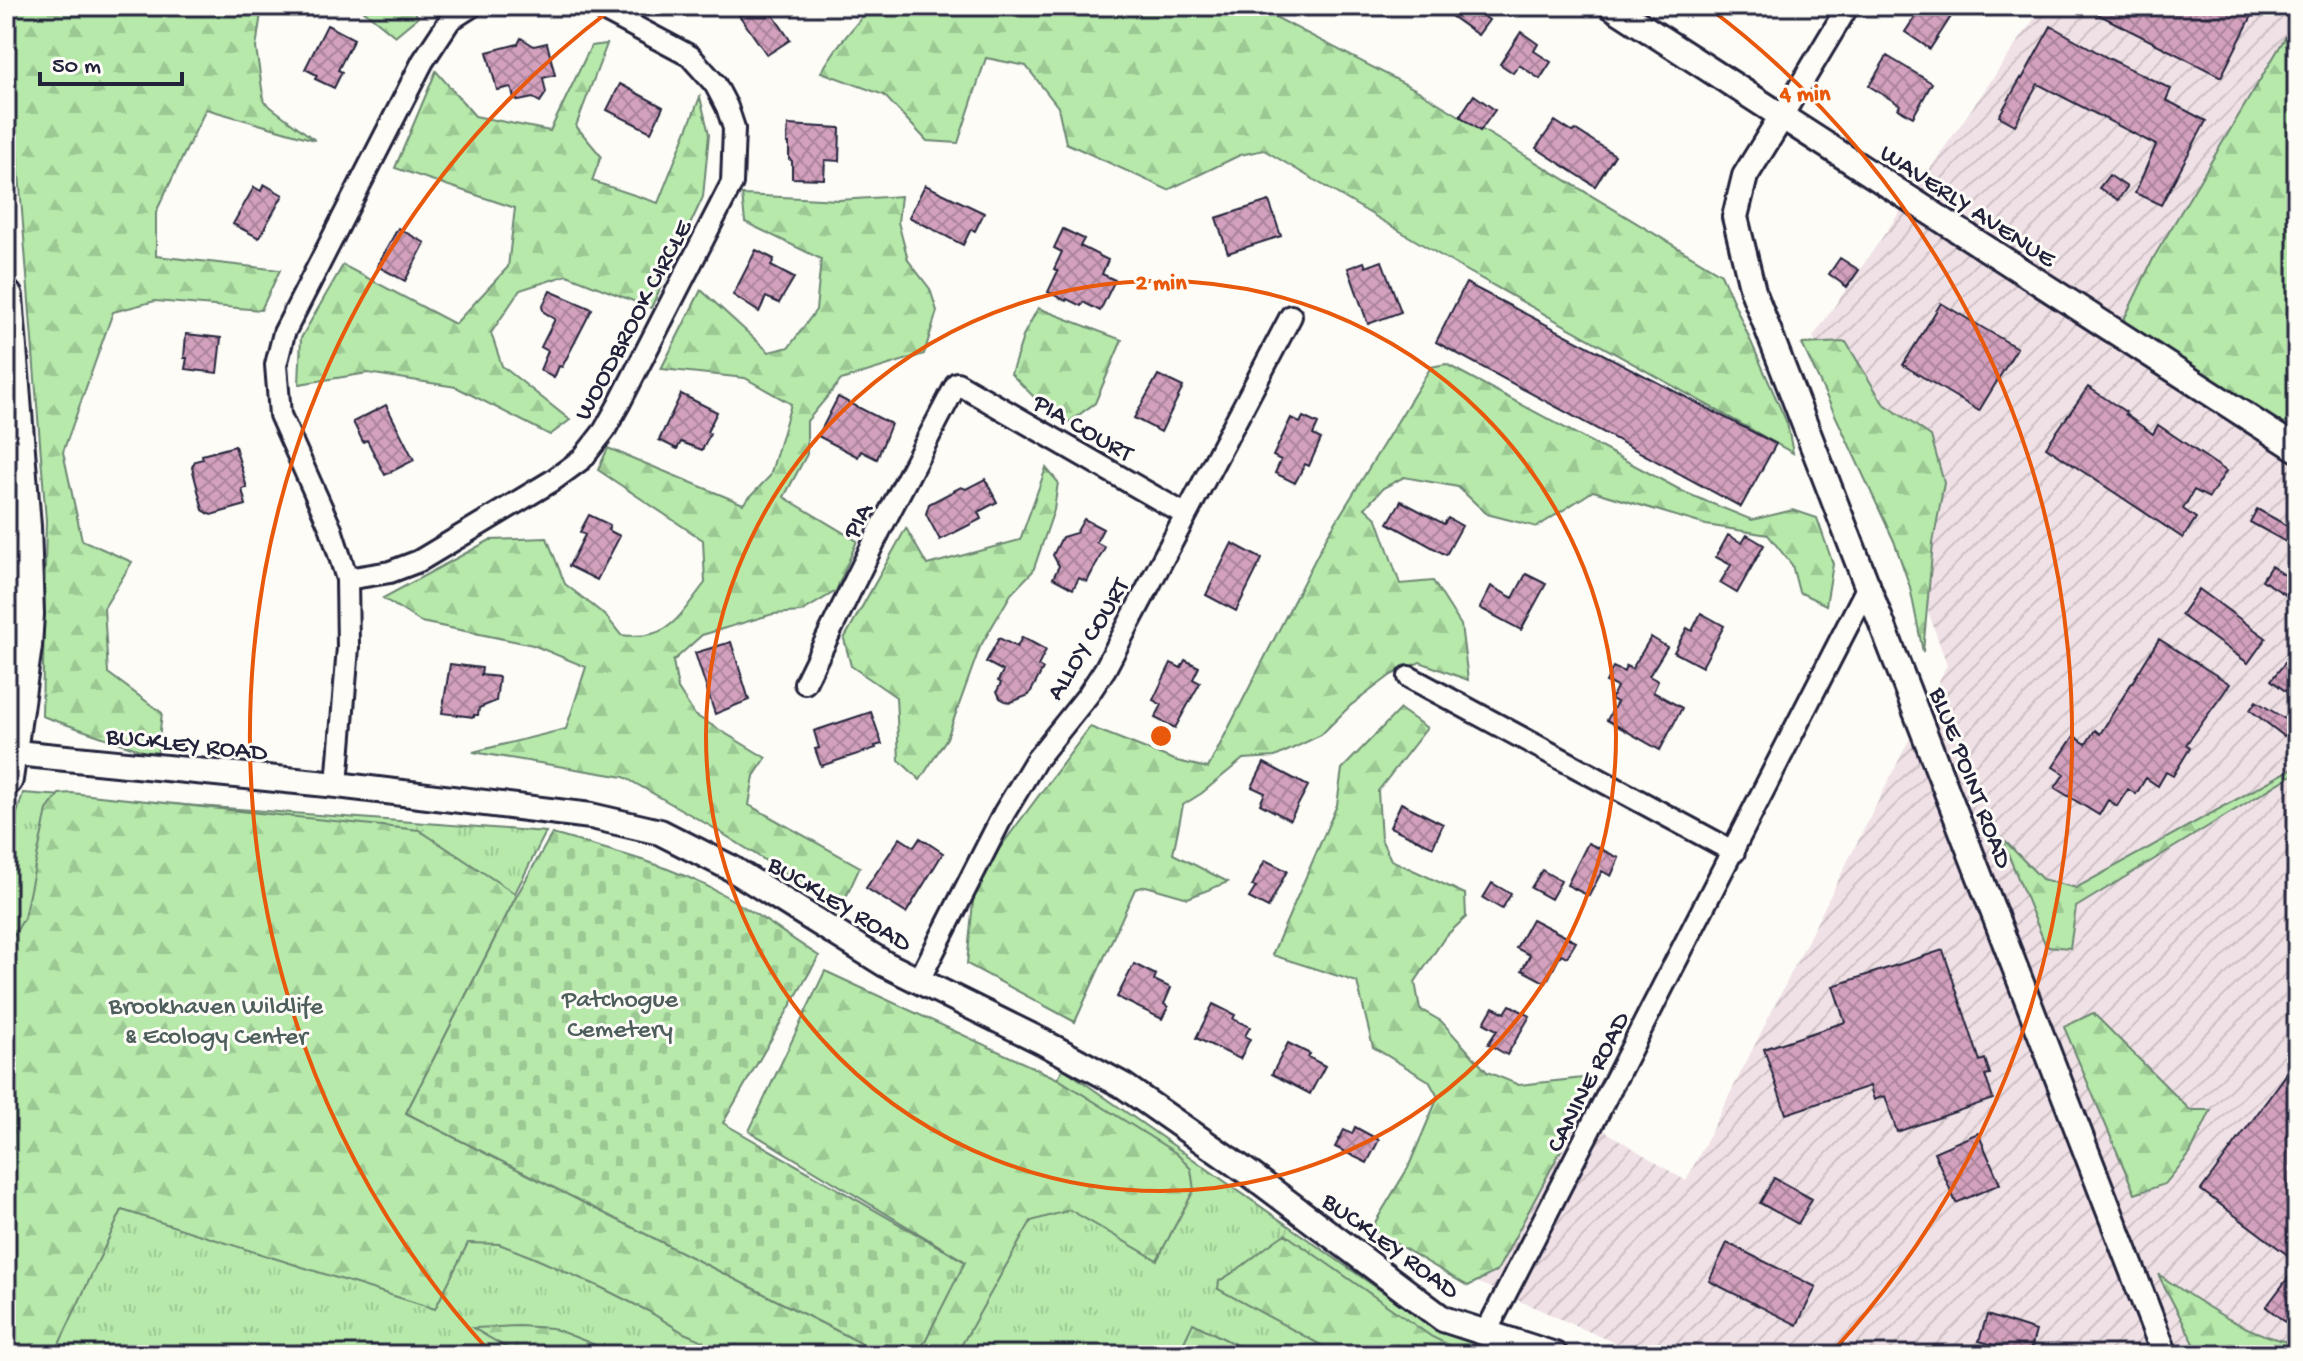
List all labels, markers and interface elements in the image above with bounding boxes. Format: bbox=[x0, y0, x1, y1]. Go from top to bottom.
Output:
scale bar bbox=[40, 36, 182, 86]
text: 50 m bbox=[52, 53, 101, 82]
text: 4 min bbox=[1779, 81, 1831, 110]
street label: WAVERLY AVENUE bbox=[1873, 139, 2061, 277]
street label: WOODBROOK CIRCLE bbox=[569, 215, 701, 427]
text: 2 min bbox=[1135, 270, 1187, 299]
street label: PIA COURT bbox=[1025, 388, 1138, 471]
street label: PIA bbox=[838, 498, 883, 546]
street label: ALLOY COURT bbox=[1041, 573, 1139, 707]
street label: BLUE POINT ROAD bbox=[1920, 683, 2018, 873]
street label: BUCKLEY ROAD bbox=[103, 722, 269, 770]
centre of rings bbox=[1147, 722, 1175, 750]
street label: BUCKLEY ROAD bbox=[760, 850, 916, 961]
park label: Patchogue Cemetery bbox=[561, 986, 679, 1047]
park label: Brookhaven Wildlife & Ecology Center bbox=[108, 993, 324, 1054]
street label: CANINE ROAD bbox=[1541, 1008, 1639, 1158]
street label: BUCKLEY ROAD bbox=[1314, 1187, 1464, 1308]

